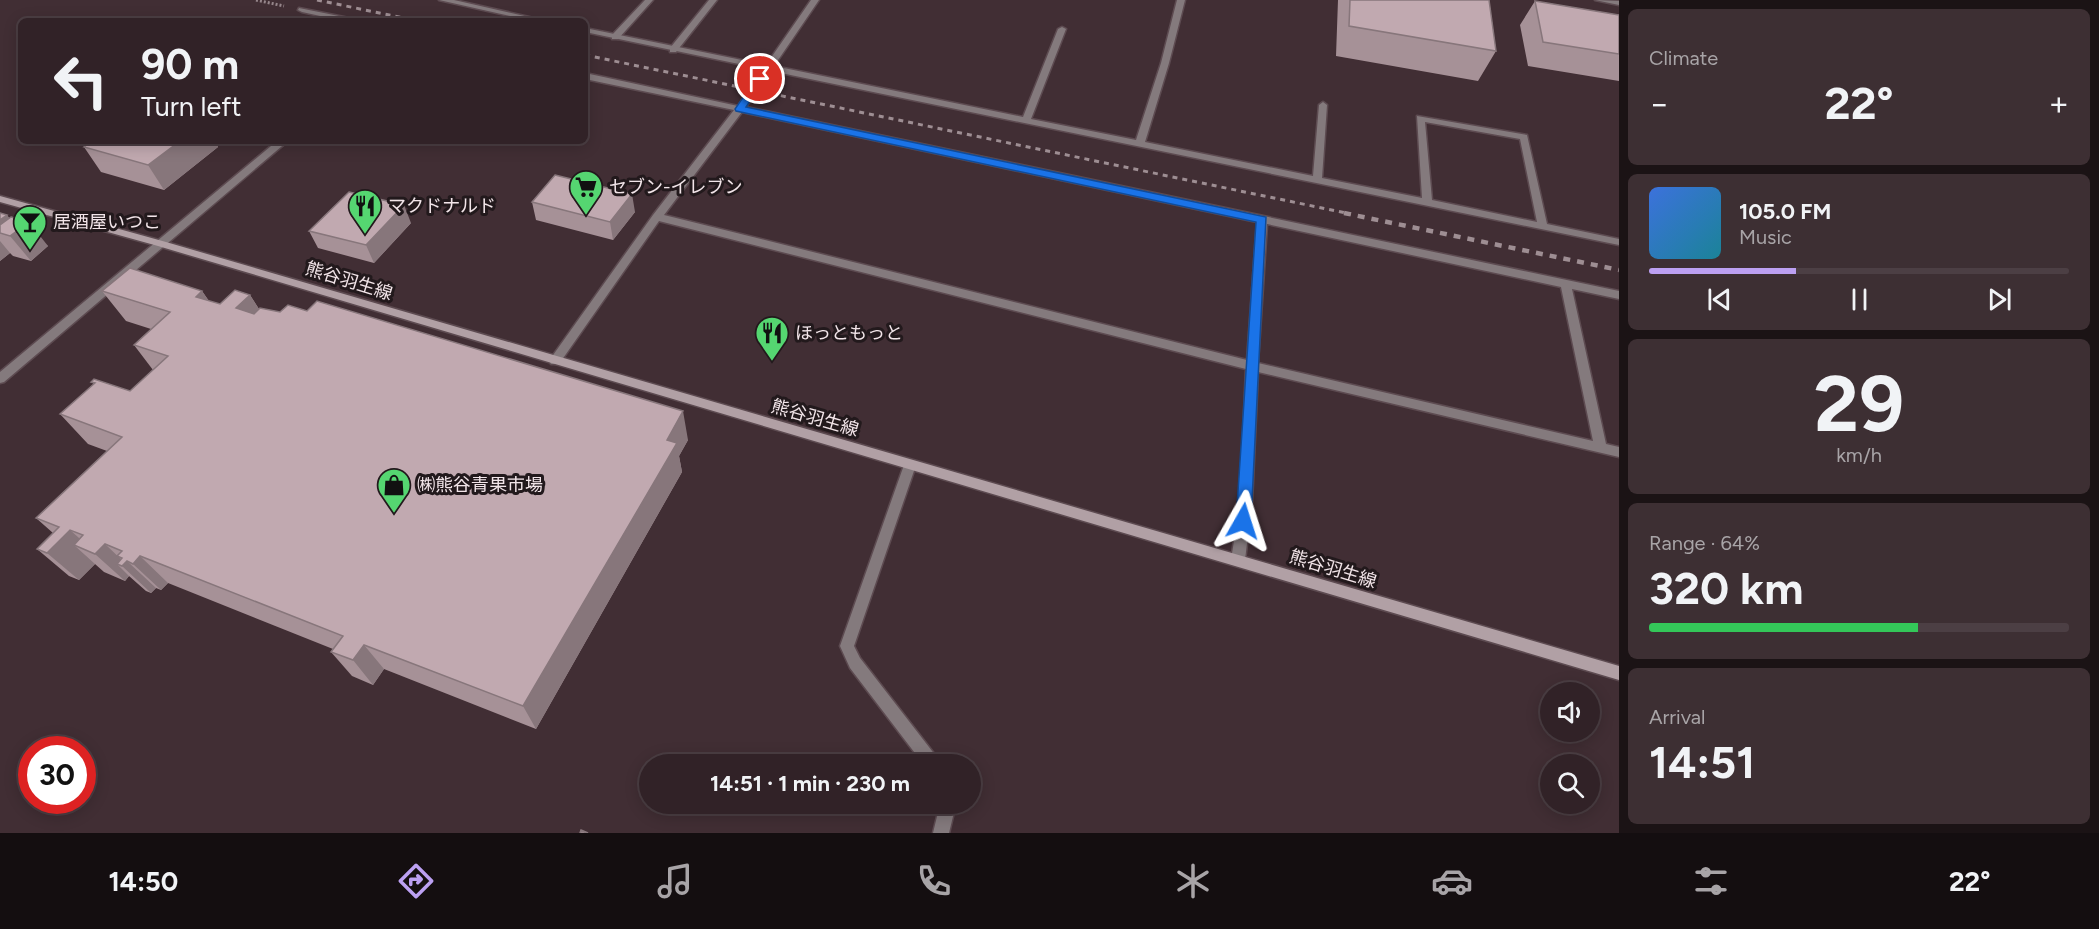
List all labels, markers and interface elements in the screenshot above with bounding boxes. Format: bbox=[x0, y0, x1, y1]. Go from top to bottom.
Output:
text: 90 m bbox=[141, 39, 239, 90]
icon: left bbox=[42, 42, 120, 120]
text: Climate bbox=[1649, 46, 1718, 70]
pin bbox=[734, 53, 785, 104]
icon: arrive bbox=[743, 62, 776, 95]
text: 22° bbox=[1824, 76, 1894, 130]
text: − bbox=[1649, 84, 1670, 123]
text: + bbox=[2048, 84, 2069, 123]
text: Turn left bbox=[141, 90, 241, 123]
supermarket icon: セブン-イレブン bbox=[568, 169, 604, 216]
place label: セブン-イレブン bbox=[609, 176, 743, 198]
restaurant icon: マクドナルド bbox=[347, 188, 383, 235]
place label: マクドナルド bbox=[388, 195, 496, 217]
text: 105.0 FM bbox=[1739, 198, 1831, 225]
bar icon: 居酒屋いつこ bbox=[12, 204, 48, 251]
place label: 居酒屋いつこ bbox=[53, 211, 161, 233]
text: Music bbox=[1739, 225, 1792, 249]
street label: 熊谷羽生線 bbox=[303, 257, 395, 305]
icon: previous bbox=[1703, 283, 1736, 316]
icon: pause bbox=[1843, 283, 1876, 316]
icon: next bbox=[1983, 283, 2016, 316]
restaurant icon: ほっともっと bbox=[754, 315, 790, 362]
place label: ほっともっと bbox=[795, 322, 903, 344]
text: 29 bbox=[1814, 357, 1904, 451]
street label: 熊谷羽生線 bbox=[769, 395, 861, 441]
text: km/h bbox=[1836, 443, 1882, 467]
shop icon: ㈱熊谷青果市場 bbox=[376, 467, 412, 514]
place label: ㈱熊谷青果市場 bbox=[417, 474, 543, 496]
position arrow bbox=[1211, 489, 1275, 553]
text: Range · 64% bbox=[1649, 531, 1760, 555]
street label: 熊谷羽生線 bbox=[1287, 545, 1379, 593]
text: 320 km bbox=[1649, 561, 1803, 615]
map controls bbox=[1540, 682, 1600, 814]
button: sound bbox=[1540, 682, 1600, 742]
text: Arrival bbox=[1649, 705, 1705, 729]
text: 14:51 bbox=[1649, 735, 1755, 789]
speed limit sign: 30 bbox=[18, 736, 96, 814]
button: search bbox=[1540, 754, 1600, 814]
text: 14:51 · 1 min · 230 m bbox=[710, 770, 910, 797]
icon: directions bbox=[395, 860, 437, 902]
icon: music bbox=[654, 860, 696, 902]
icon: phone bbox=[913, 860, 955, 902]
icon: climate bbox=[1172, 860, 1214, 902]
icon: car bbox=[1431, 860, 1473, 902]
icon: filters bbox=[1690, 860, 1732, 902]
text: 14:50 bbox=[108, 865, 178, 898]
text: 22° bbox=[1949, 865, 1990, 898]

